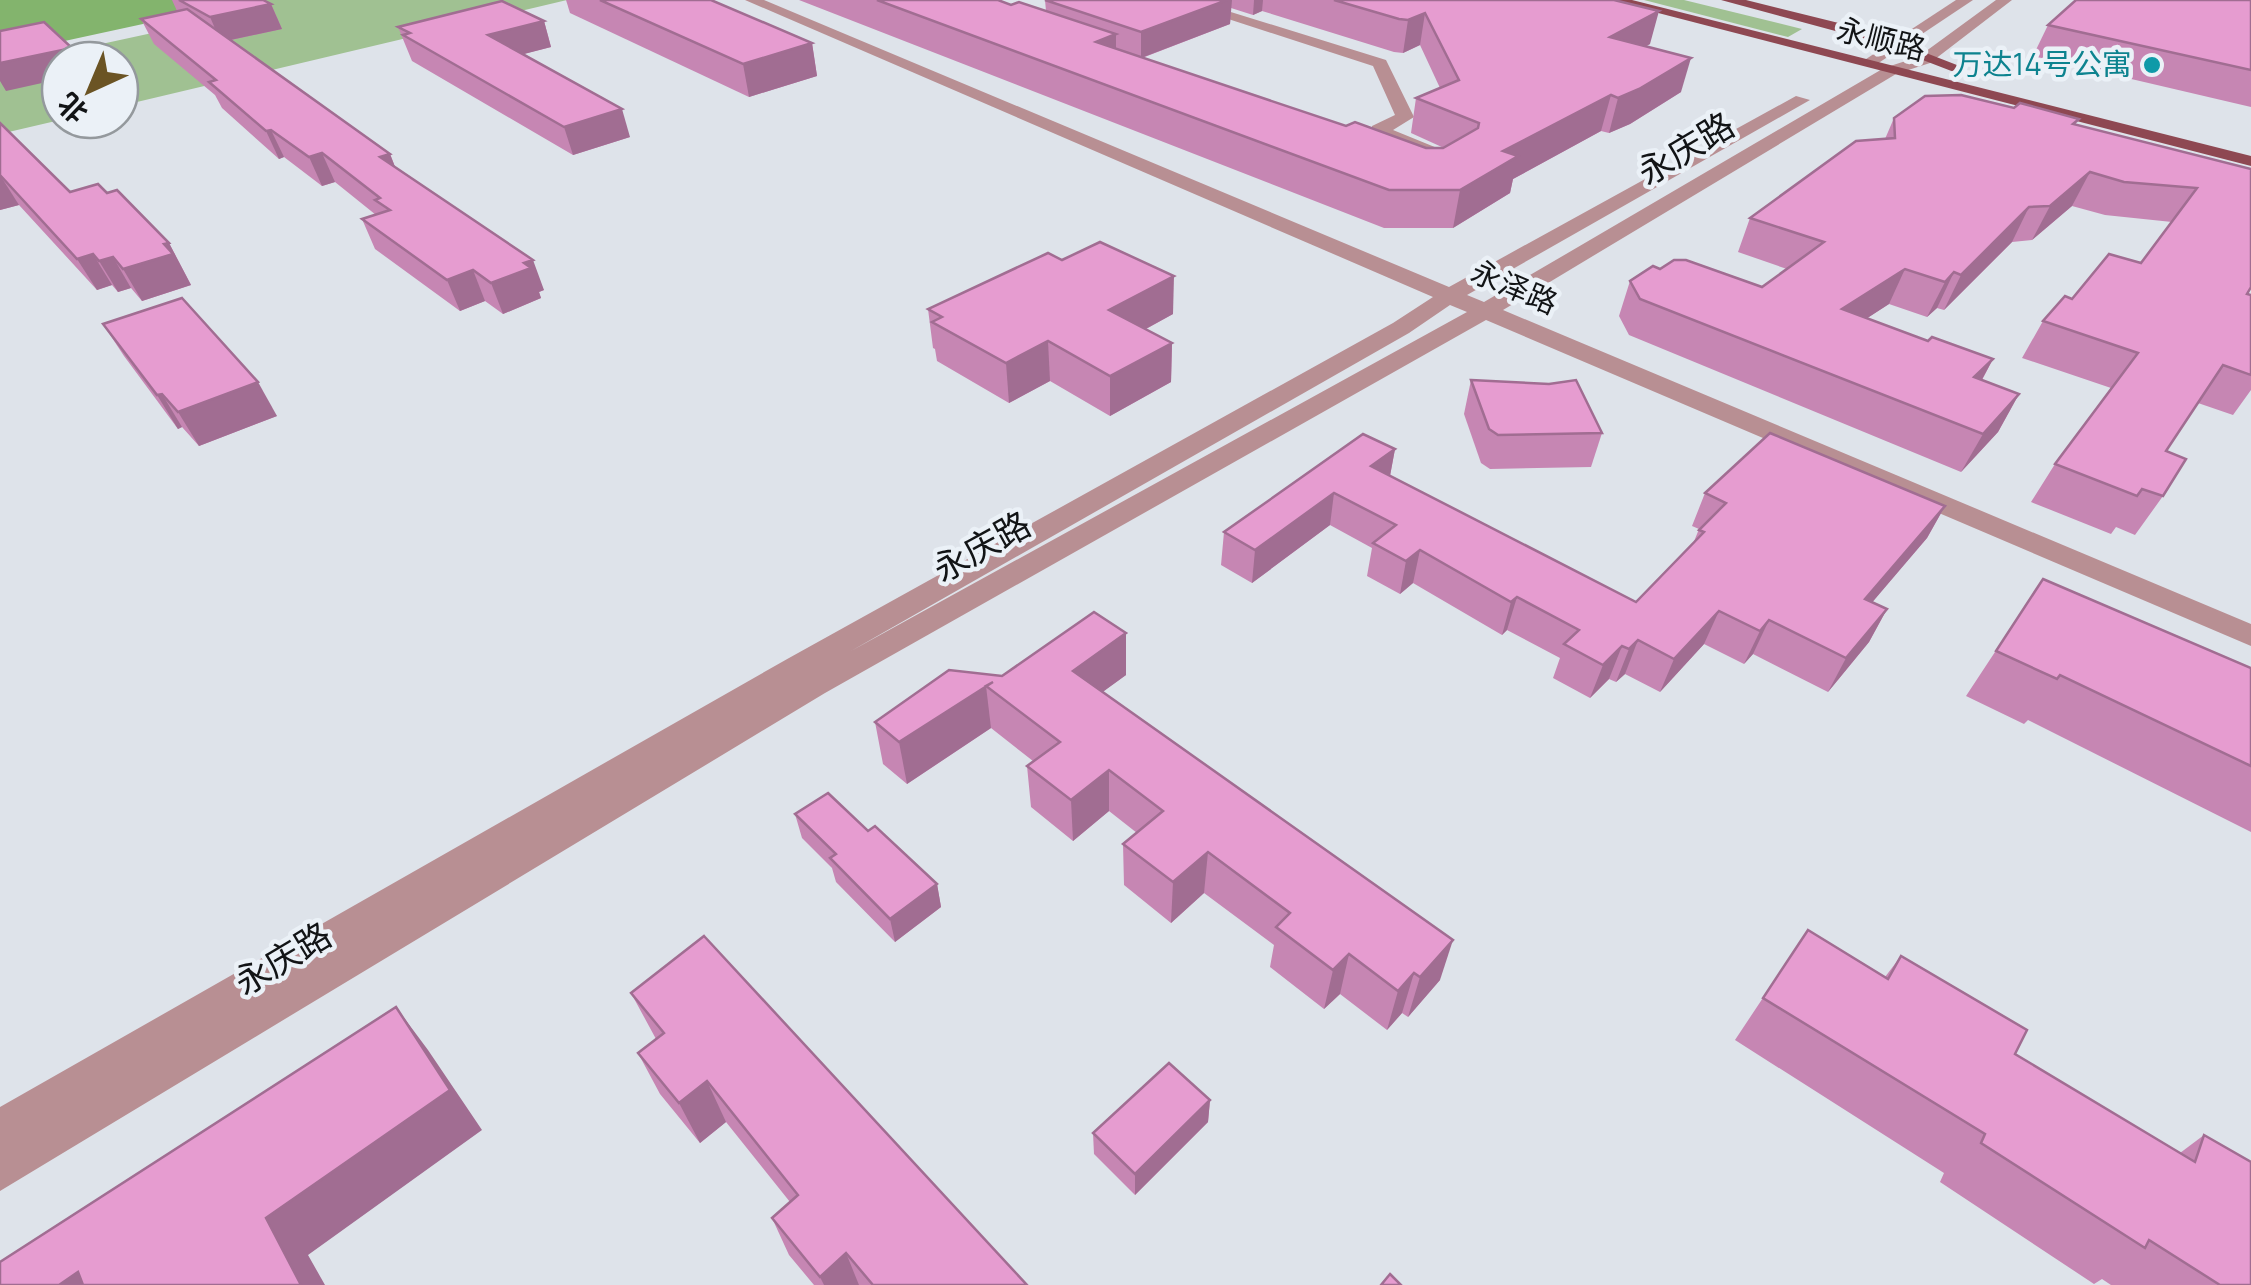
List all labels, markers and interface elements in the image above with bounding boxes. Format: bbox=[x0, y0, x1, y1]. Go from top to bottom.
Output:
street label: 永顺路 bbox=[1833, 8, 1930, 69]
north arrow bbox=[40, 40, 140, 140]
place label: 万达14号公寓 bbox=[1953, 43, 2132, 84]
marker: 万达14号公寓 bbox=[2141, 54, 2163, 76]
text: 北 bbox=[49, 85, 95, 132]
street label: 永庆路 bbox=[1628, 101, 1743, 196]
street label: 永泽路 bbox=[1465, 250, 1564, 323]
street label: 永庆路 bbox=[924, 500, 1039, 593]
street label: 永庆路 bbox=[225, 911, 340, 1006]

